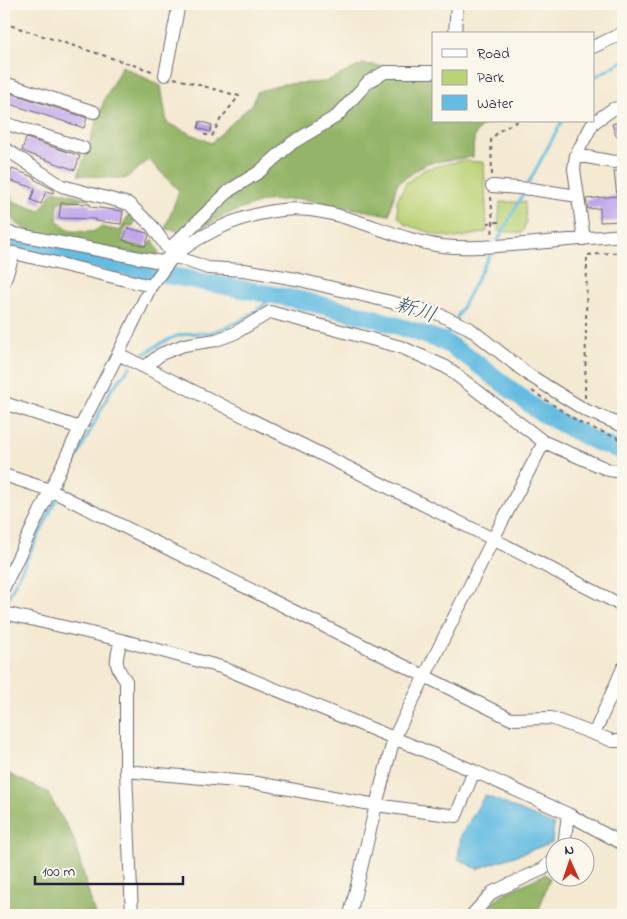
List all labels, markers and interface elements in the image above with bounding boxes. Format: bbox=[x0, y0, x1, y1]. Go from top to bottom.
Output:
legend bbox=[432, 32, 594, 122]
text: Road bbox=[477, 43, 510, 65]
text: Park bbox=[477, 67, 505, 89]
text: Water bbox=[477, 93, 513, 115]
water label: 新川 bbox=[391, 290, 440, 332]
north arrow bbox=[544, 836, 594, 886]
text: N bbox=[564, 840, 575, 861]
scale bar bbox=[35, 854, 182, 886]
text: 100 m bbox=[42, 861, 75, 883]

